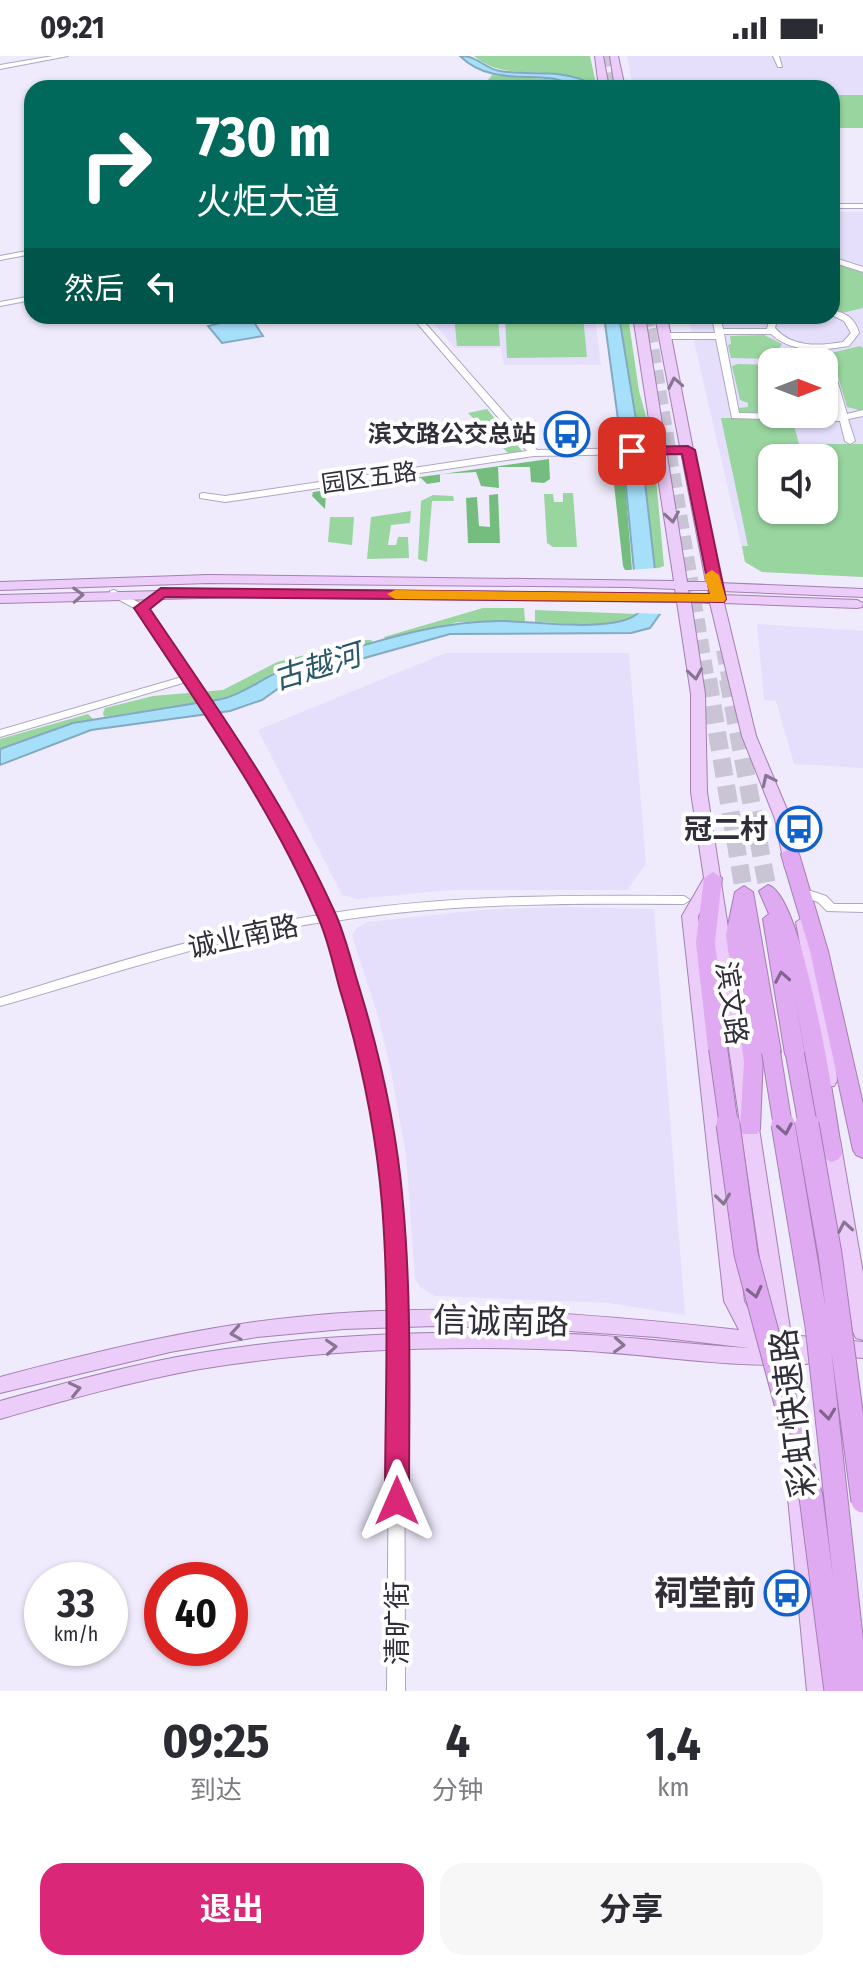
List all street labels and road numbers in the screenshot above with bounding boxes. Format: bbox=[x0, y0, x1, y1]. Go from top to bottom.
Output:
street label: 园区五路 bbox=[320, 457, 418, 499]
street label: 诚业南路 bbox=[185, 909, 301, 964]
street label: 滨文路 bbox=[709, 959, 754, 1047]
street label: 信诚南路 bbox=[433, 1300, 569, 1343]
street label: 彩虹快速路 bbox=[763, 1326, 824, 1500]
street label: 清旷街 bbox=[381, 1581, 414, 1665]

